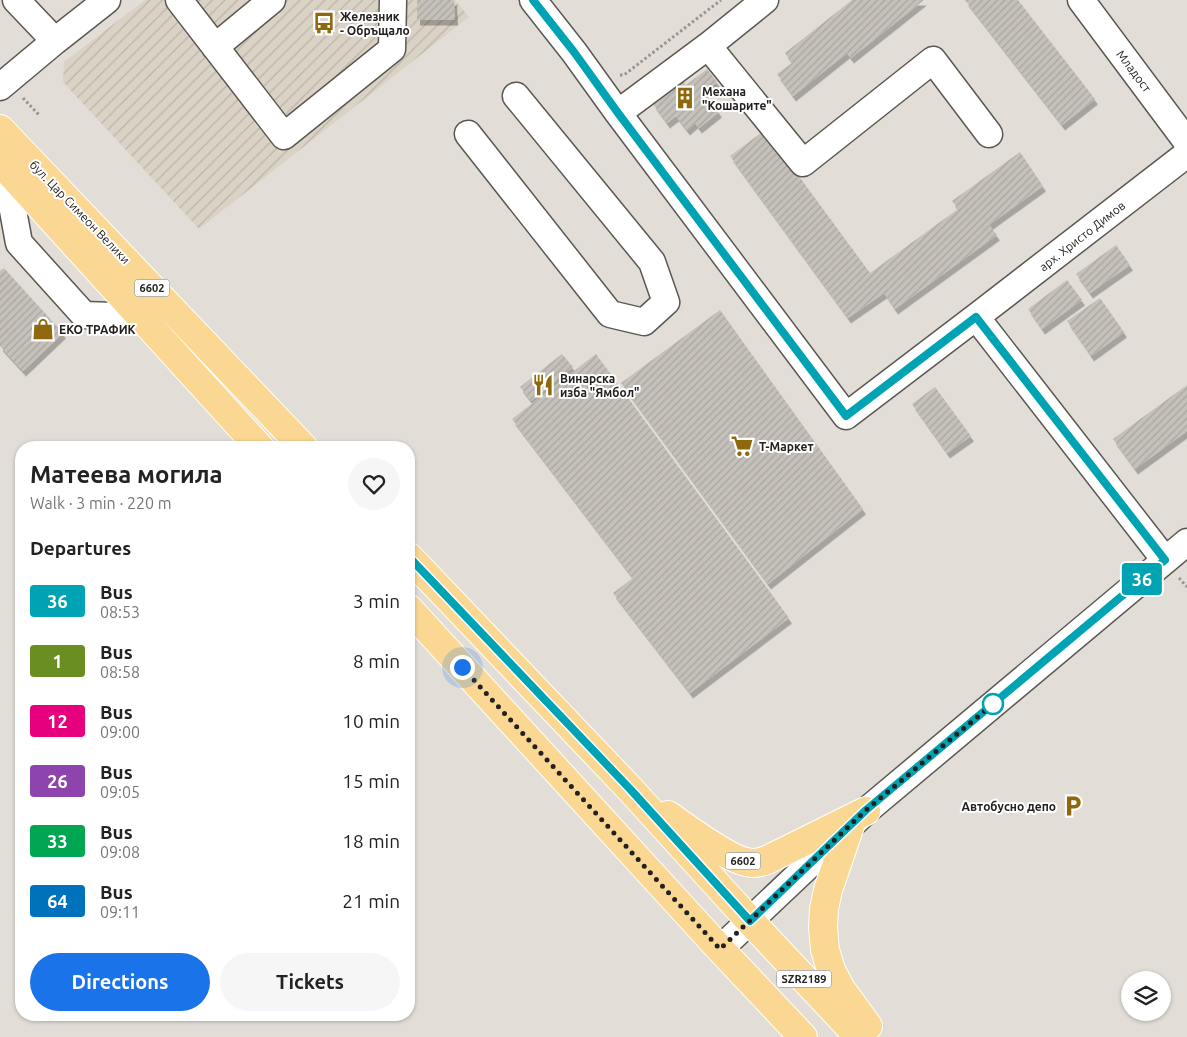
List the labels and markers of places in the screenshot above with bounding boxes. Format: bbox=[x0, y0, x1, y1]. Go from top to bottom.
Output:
bus stop icon: Железник - Обръщало bbox=[311, 10, 337, 36]
place label: Железник - Обръщало bbox=[340, 10, 410, 37]
building icon: Механа "Кошарите" bbox=[672, 85, 698, 111]
place label: Механа "Кошарите" bbox=[702, 85, 772, 112]
shop icon: ЕКО ТРАФИК bbox=[30, 316, 56, 342]
place label: ЕКО ТРАФИК bbox=[59, 323, 136, 336]
restaurant icon: Винарска изба "Ямбол" bbox=[530, 372, 556, 398]
place label: Винарска изба "Ямбол" bbox=[560, 372, 639, 399]
supermarket icon: Т-Маркет bbox=[729, 433, 755, 459]
place label: Т-Маркет bbox=[759, 440, 813, 453]
unlabelled marker bbox=[982, 693, 1004, 715]
parking icon: Автобусно депо bbox=[1060, 793, 1086, 819]
place label: Автобусно депо bbox=[962, 800, 1056, 813]

